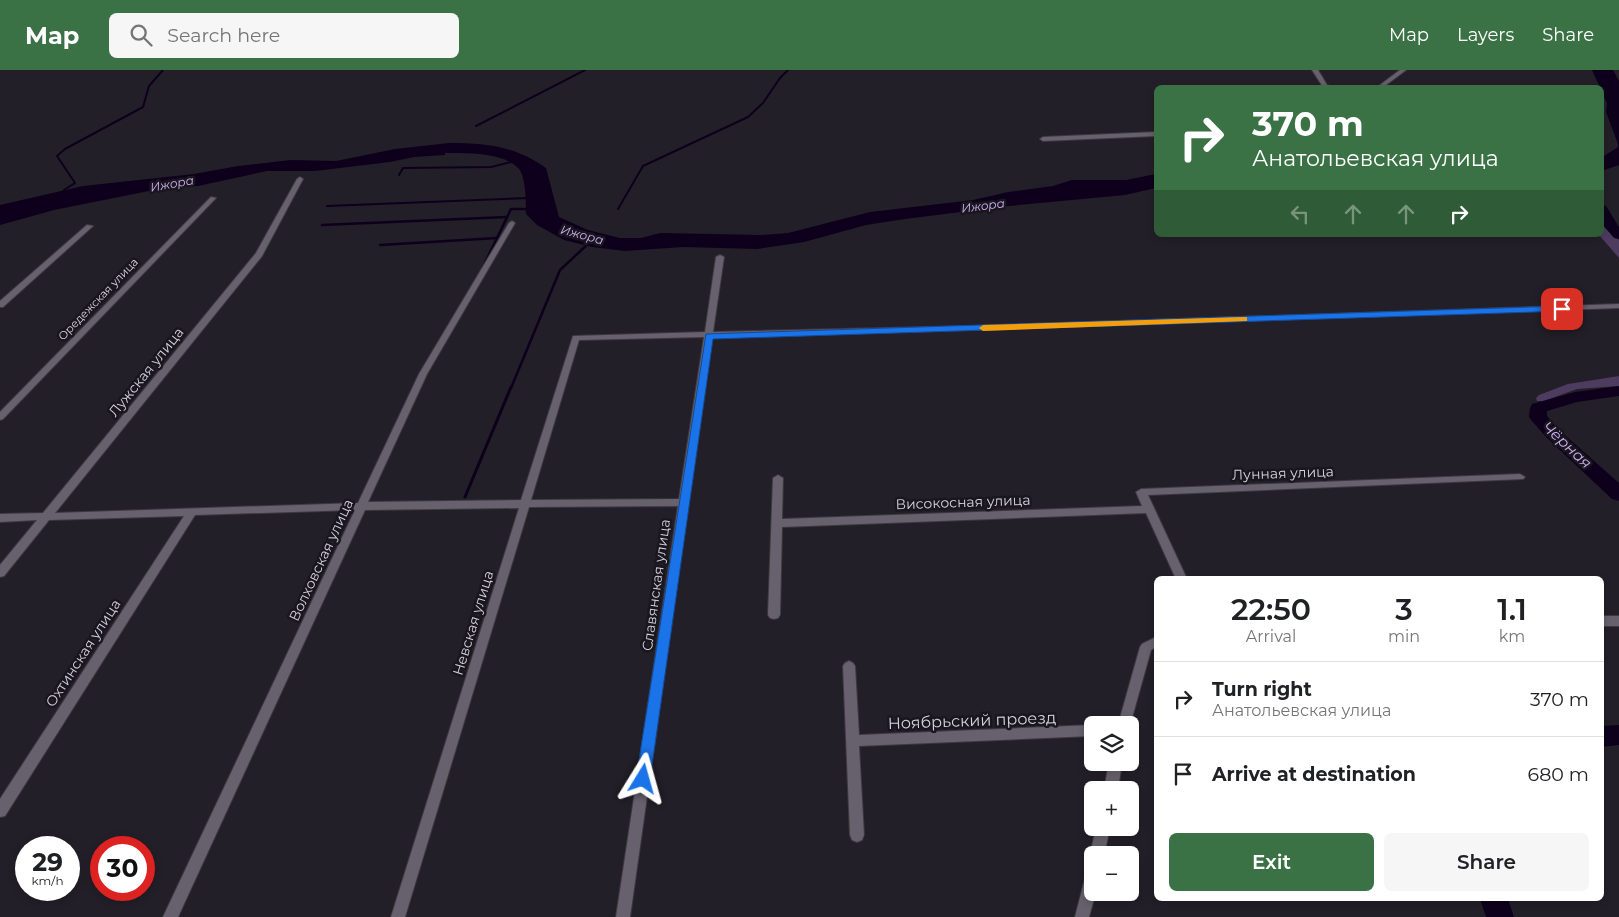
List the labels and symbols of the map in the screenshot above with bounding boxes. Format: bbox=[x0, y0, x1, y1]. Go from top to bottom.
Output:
water label: Ижора bbox=[149, 172, 195, 195]
water label: Ижора bbox=[960, 195, 1006, 216]
water label: Ижора bbox=[559, 222, 605, 247]
street label: Оредежская улица bbox=[55, 255, 141, 343]
pin bbox=[1541, 288, 1583, 330]
street label: Лужская улица bbox=[104, 324, 188, 420]
water label: Чёрная bbox=[1539, 417, 1596, 472]
street label: Лунная улица bbox=[1232, 462, 1334, 484]
street label: Високосная улица bbox=[895, 491, 1031, 513]
street label: Волховская улица bbox=[285, 496, 357, 624]
street label: Славянская улица bbox=[638, 518, 674, 652]
street label: Невская улица bbox=[449, 568, 497, 678]
street label: Охтинская улица bbox=[42, 596, 124, 710]
street label: Ноябрьский проезд bbox=[887, 708, 1057, 733]
position arrow bbox=[616, 752, 668, 804]
speed limit sign: 30 bbox=[90, 836, 155, 901]

